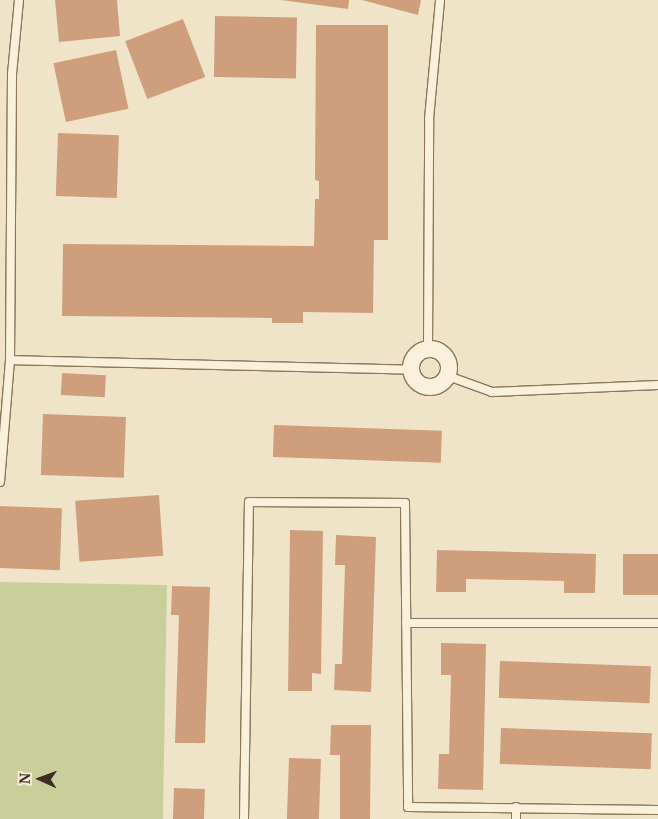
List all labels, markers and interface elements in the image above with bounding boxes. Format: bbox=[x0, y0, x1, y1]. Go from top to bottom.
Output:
north arrow bbox=[15, 754, 65, 804]
text: N bbox=[16, 773, 34, 784]

